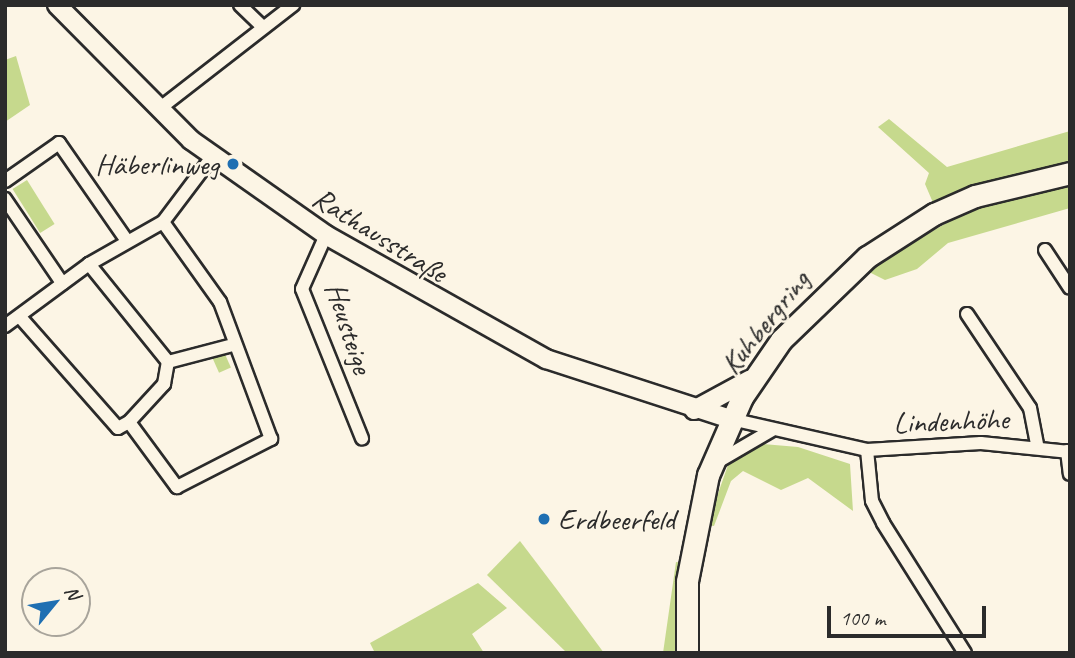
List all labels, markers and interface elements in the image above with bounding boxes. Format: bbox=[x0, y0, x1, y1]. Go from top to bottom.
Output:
place label: Häberlinweg bbox=[95, 146, 219, 182]
marker: Häberlinweg bbox=[225, 156, 241, 172]
street label: Rathausstraße bbox=[306, 180, 454, 290]
street label: Kuhbergring bbox=[712, 263, 818, 381]
street label: Heusteige bbox=[317, 278, 381, 378]
street label: Lindenhöhe bbox=[893, 401, 1009, 441]
place label: Erdbeerfeld bbox=[558, 501, 675, 537]
marker: Erdbeerfeld bbox=[536, 511, 552, 527]
north arrow bbox=[21, 567, 91, 637]
text: N bbox=[59, 581, 86, 604]
scale bar bbox=[830, 592, 989, 636]
text: 100 m bbox=[840, 605, 885, 631]

